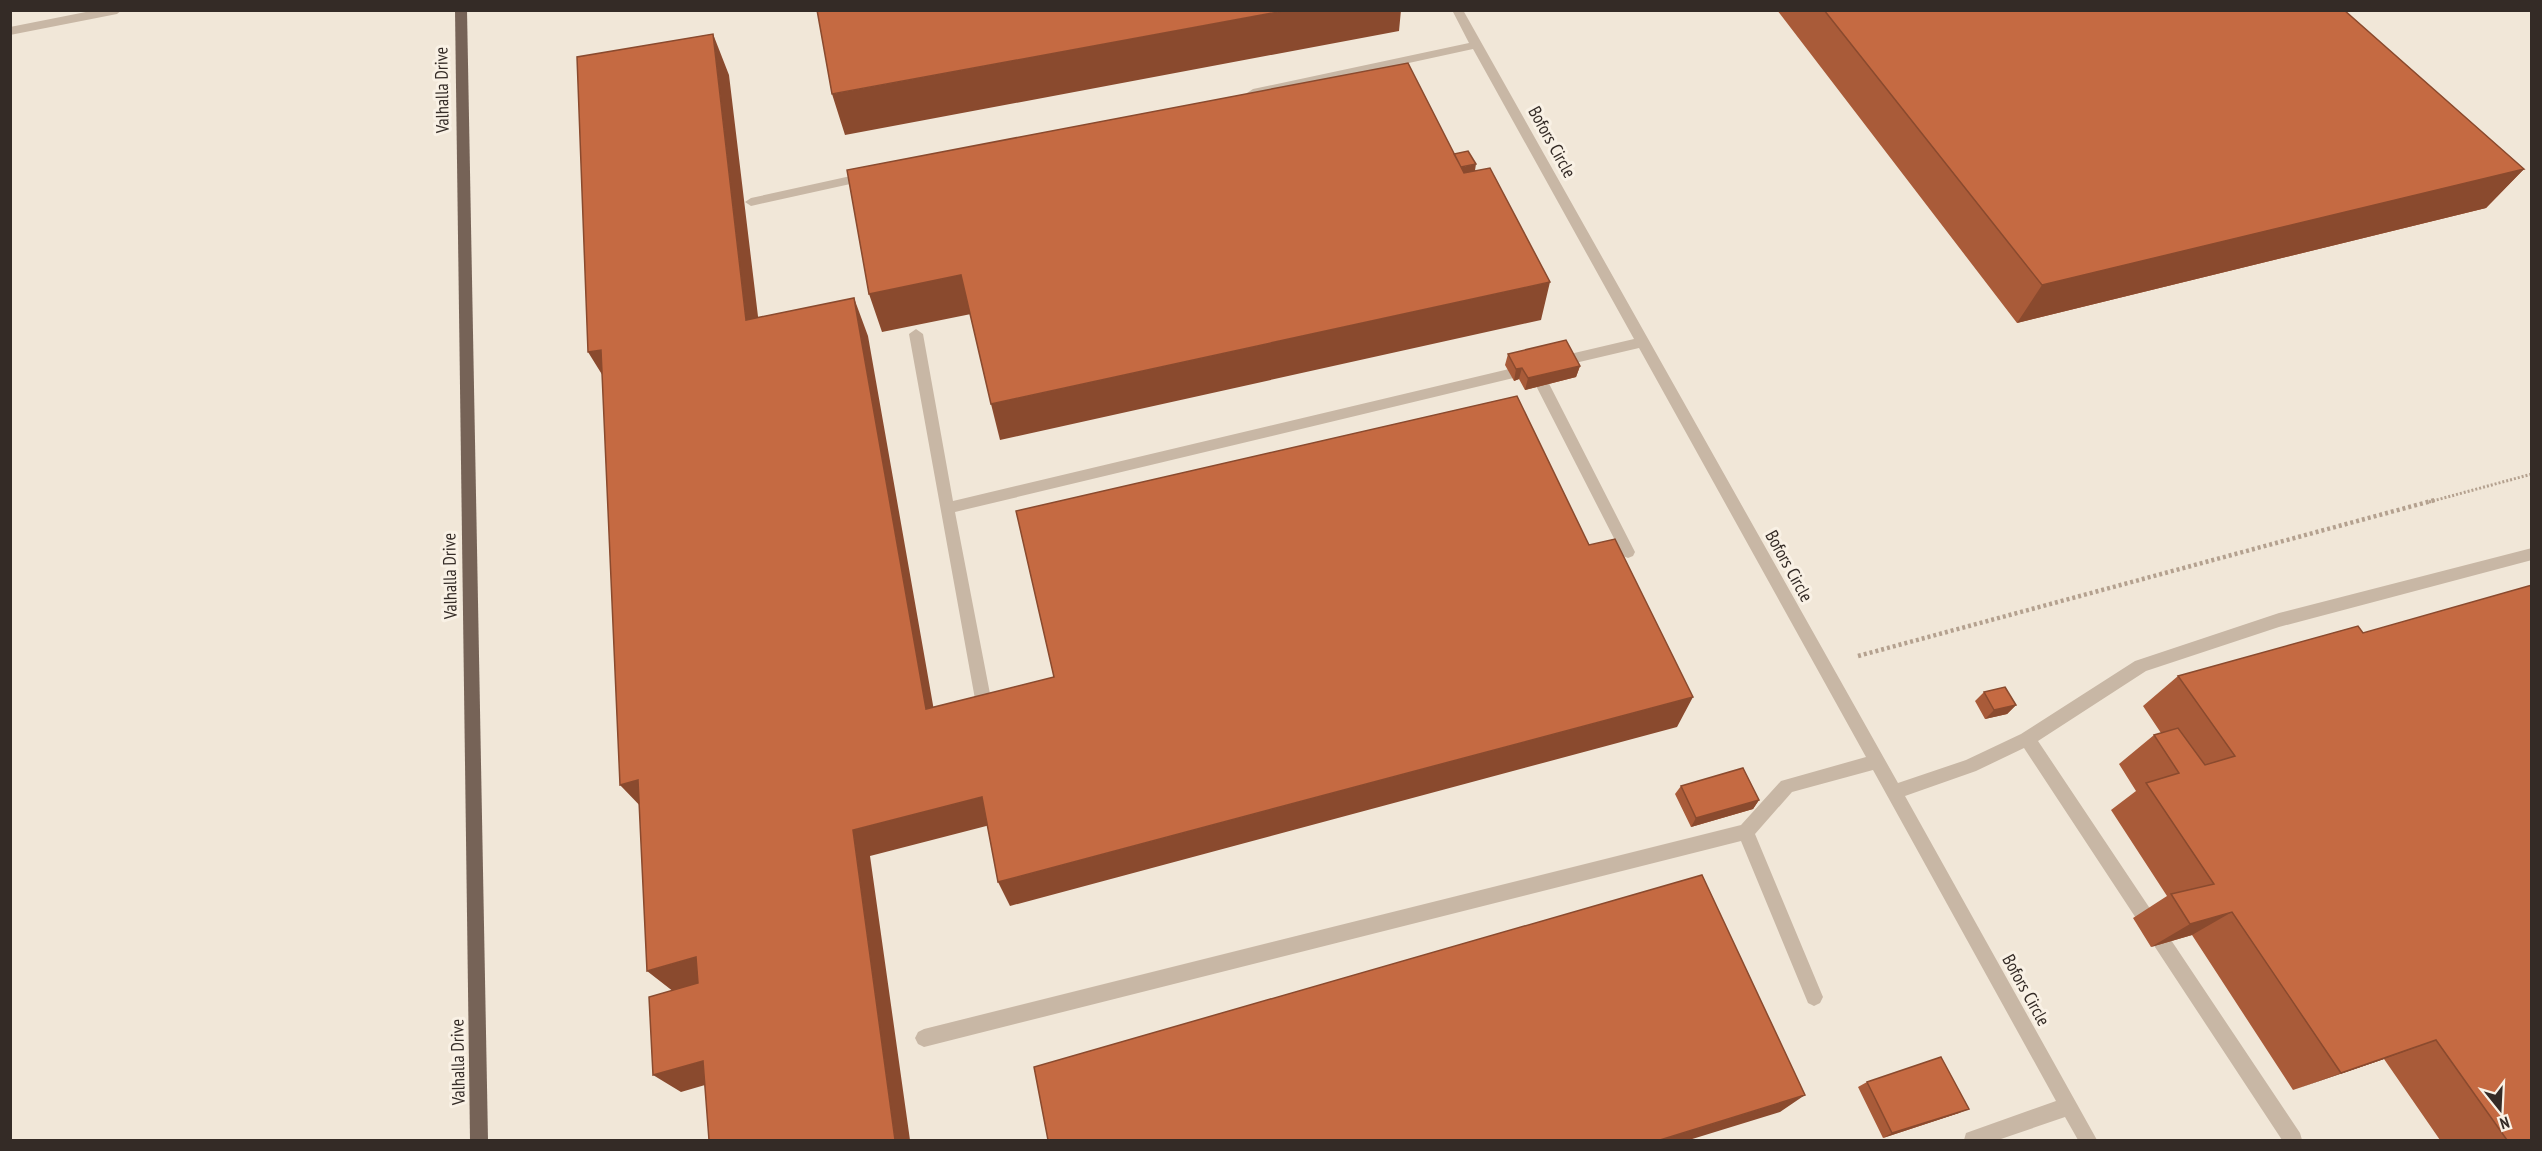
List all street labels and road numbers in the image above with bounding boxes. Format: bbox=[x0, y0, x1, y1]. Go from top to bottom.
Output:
street label: Valhalla Drive bbox=[429, 47, 454, 134]
street label: Bofors Circle bbox=[1523, 102, 1581, 182]
street label: Bofors Circle bbox=[1760, 526, 1818, 606]
street label: Valhalla Drive bbox=[437, 533, 462, 620]
street label: Bofors Circle bbox=[1997, 950, 2055, 1030]
street label: Valhalla Drive bbox=[445, 1019, 470, 1106]

